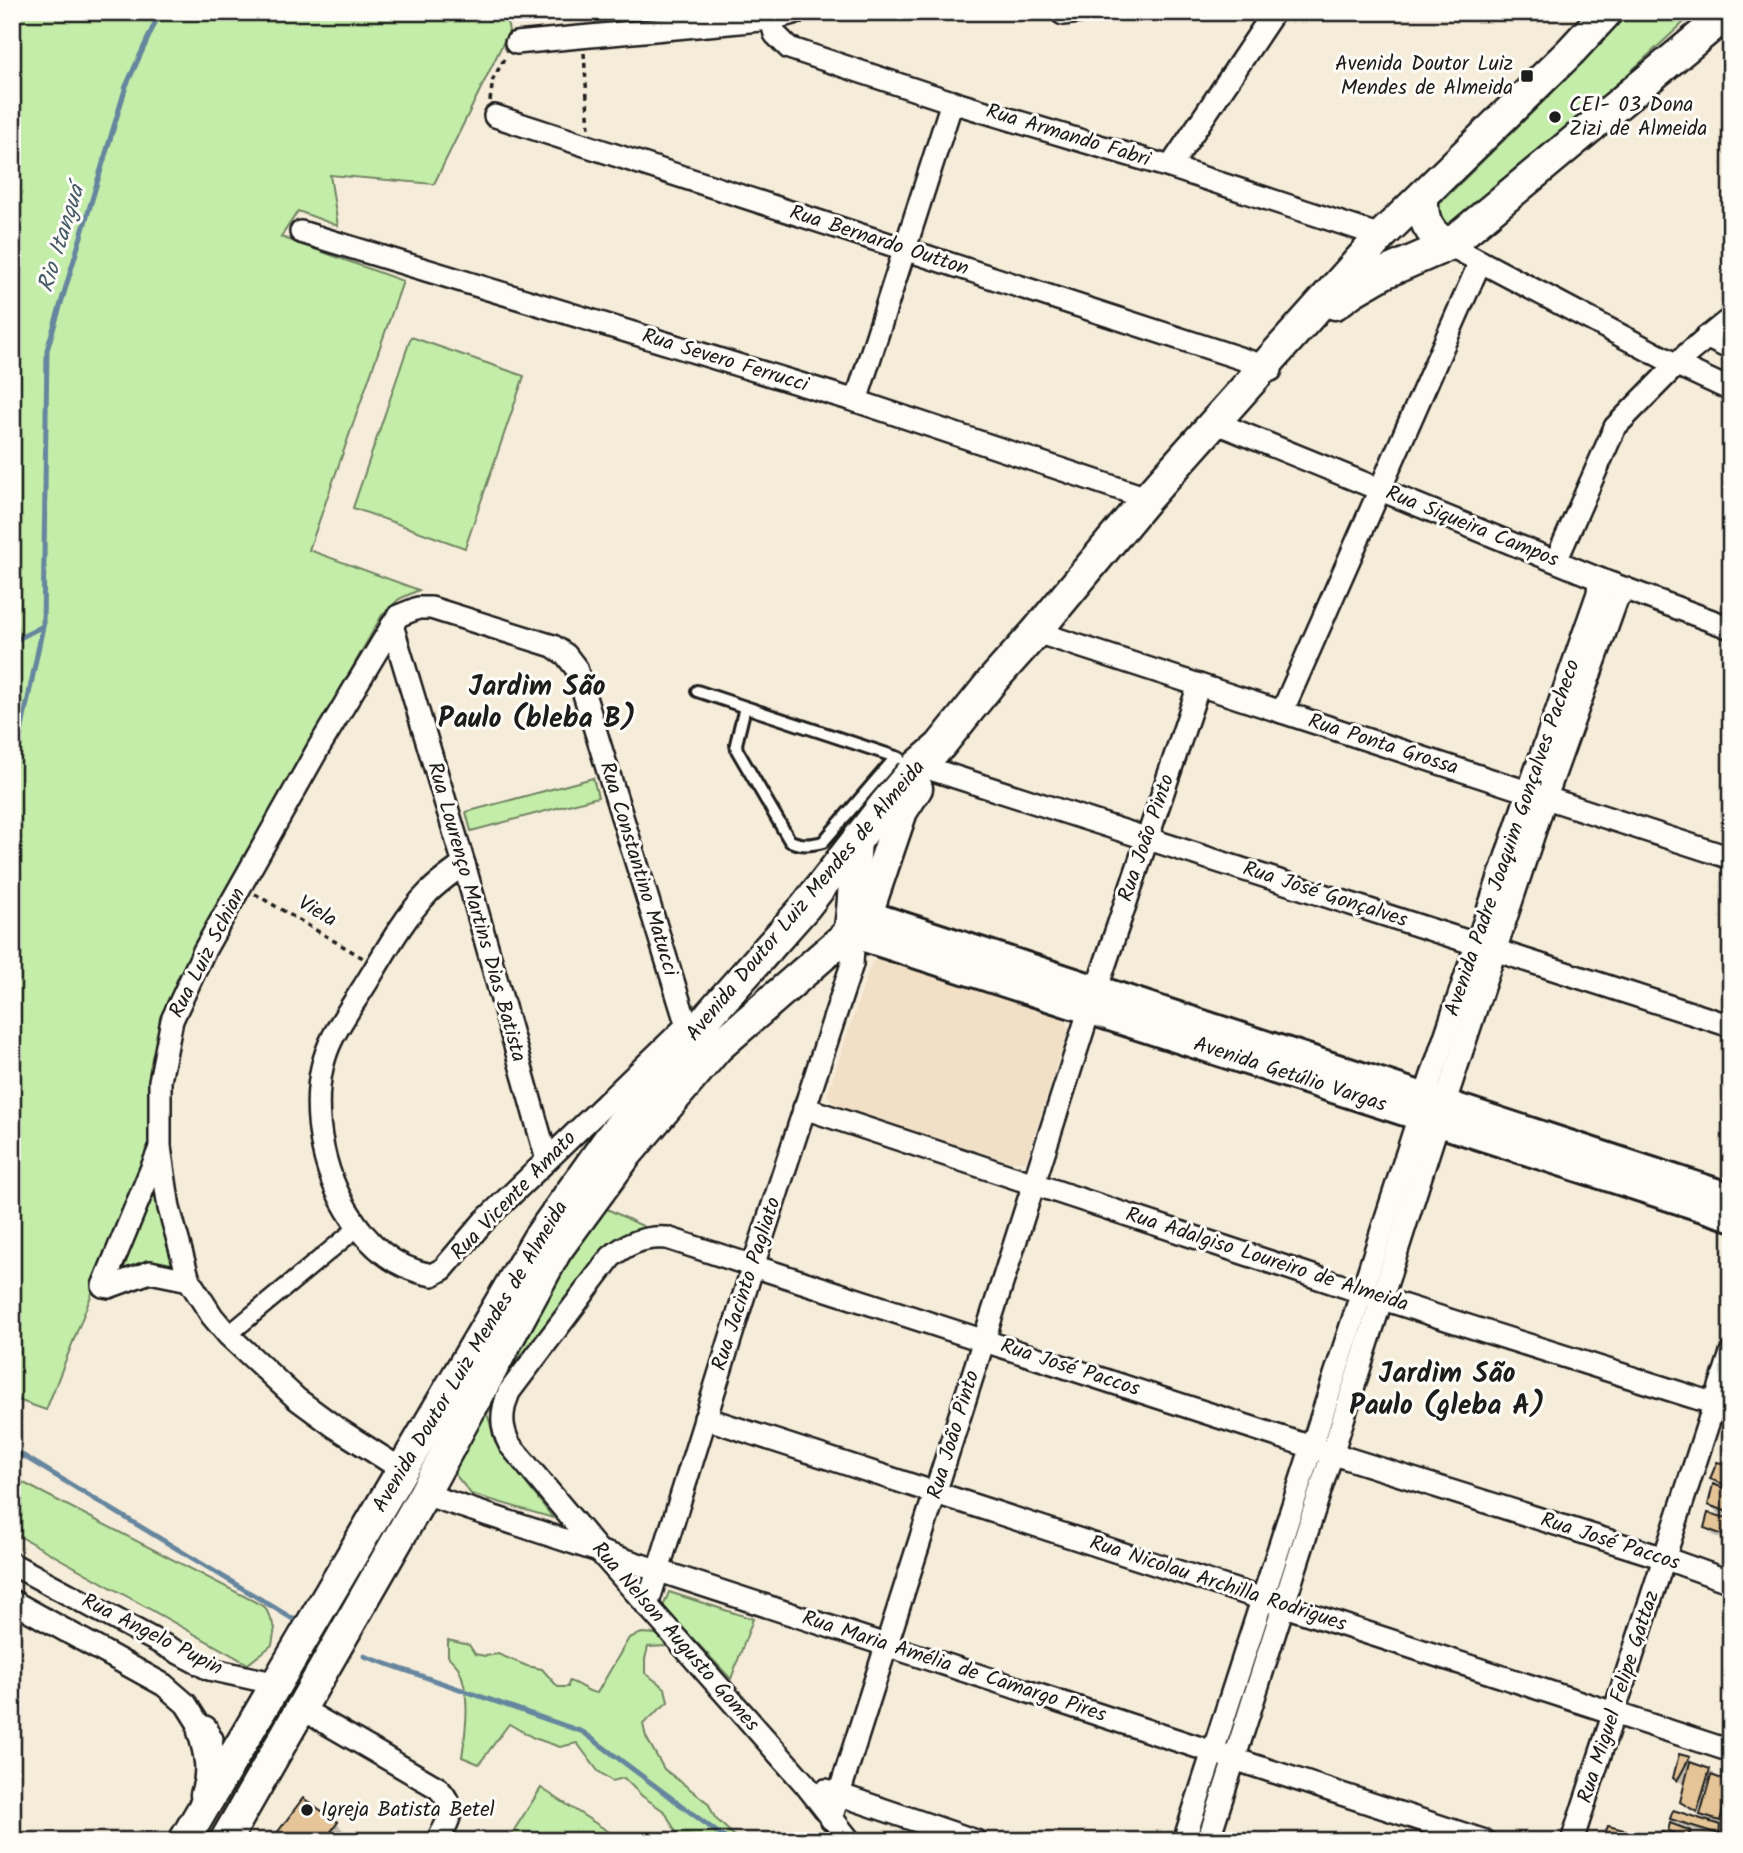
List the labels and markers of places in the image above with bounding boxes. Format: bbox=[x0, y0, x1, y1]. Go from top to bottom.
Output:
place label: Avenida Doutor Luiz Mendes de Almeida bbox=[1335, 48, 1513, 105]
marker: Avenida Doutor Luiz Mendes de Almeida bbox=[1519, 68, 1535, 84]
place label: CEI- 03 Dona Zizi de Almeida bbox=[1569, 89, 1707, 146]
marker: CEI- 03 Dona Zizi de Almeida bbox=[1547, 109, 1563, 125]
place label: Igreja Batista Betel bbox=[321, 1794, 495, 1827]
marker: Igreja Batista Betel bbox=[299, 1802, 315, 1818]

